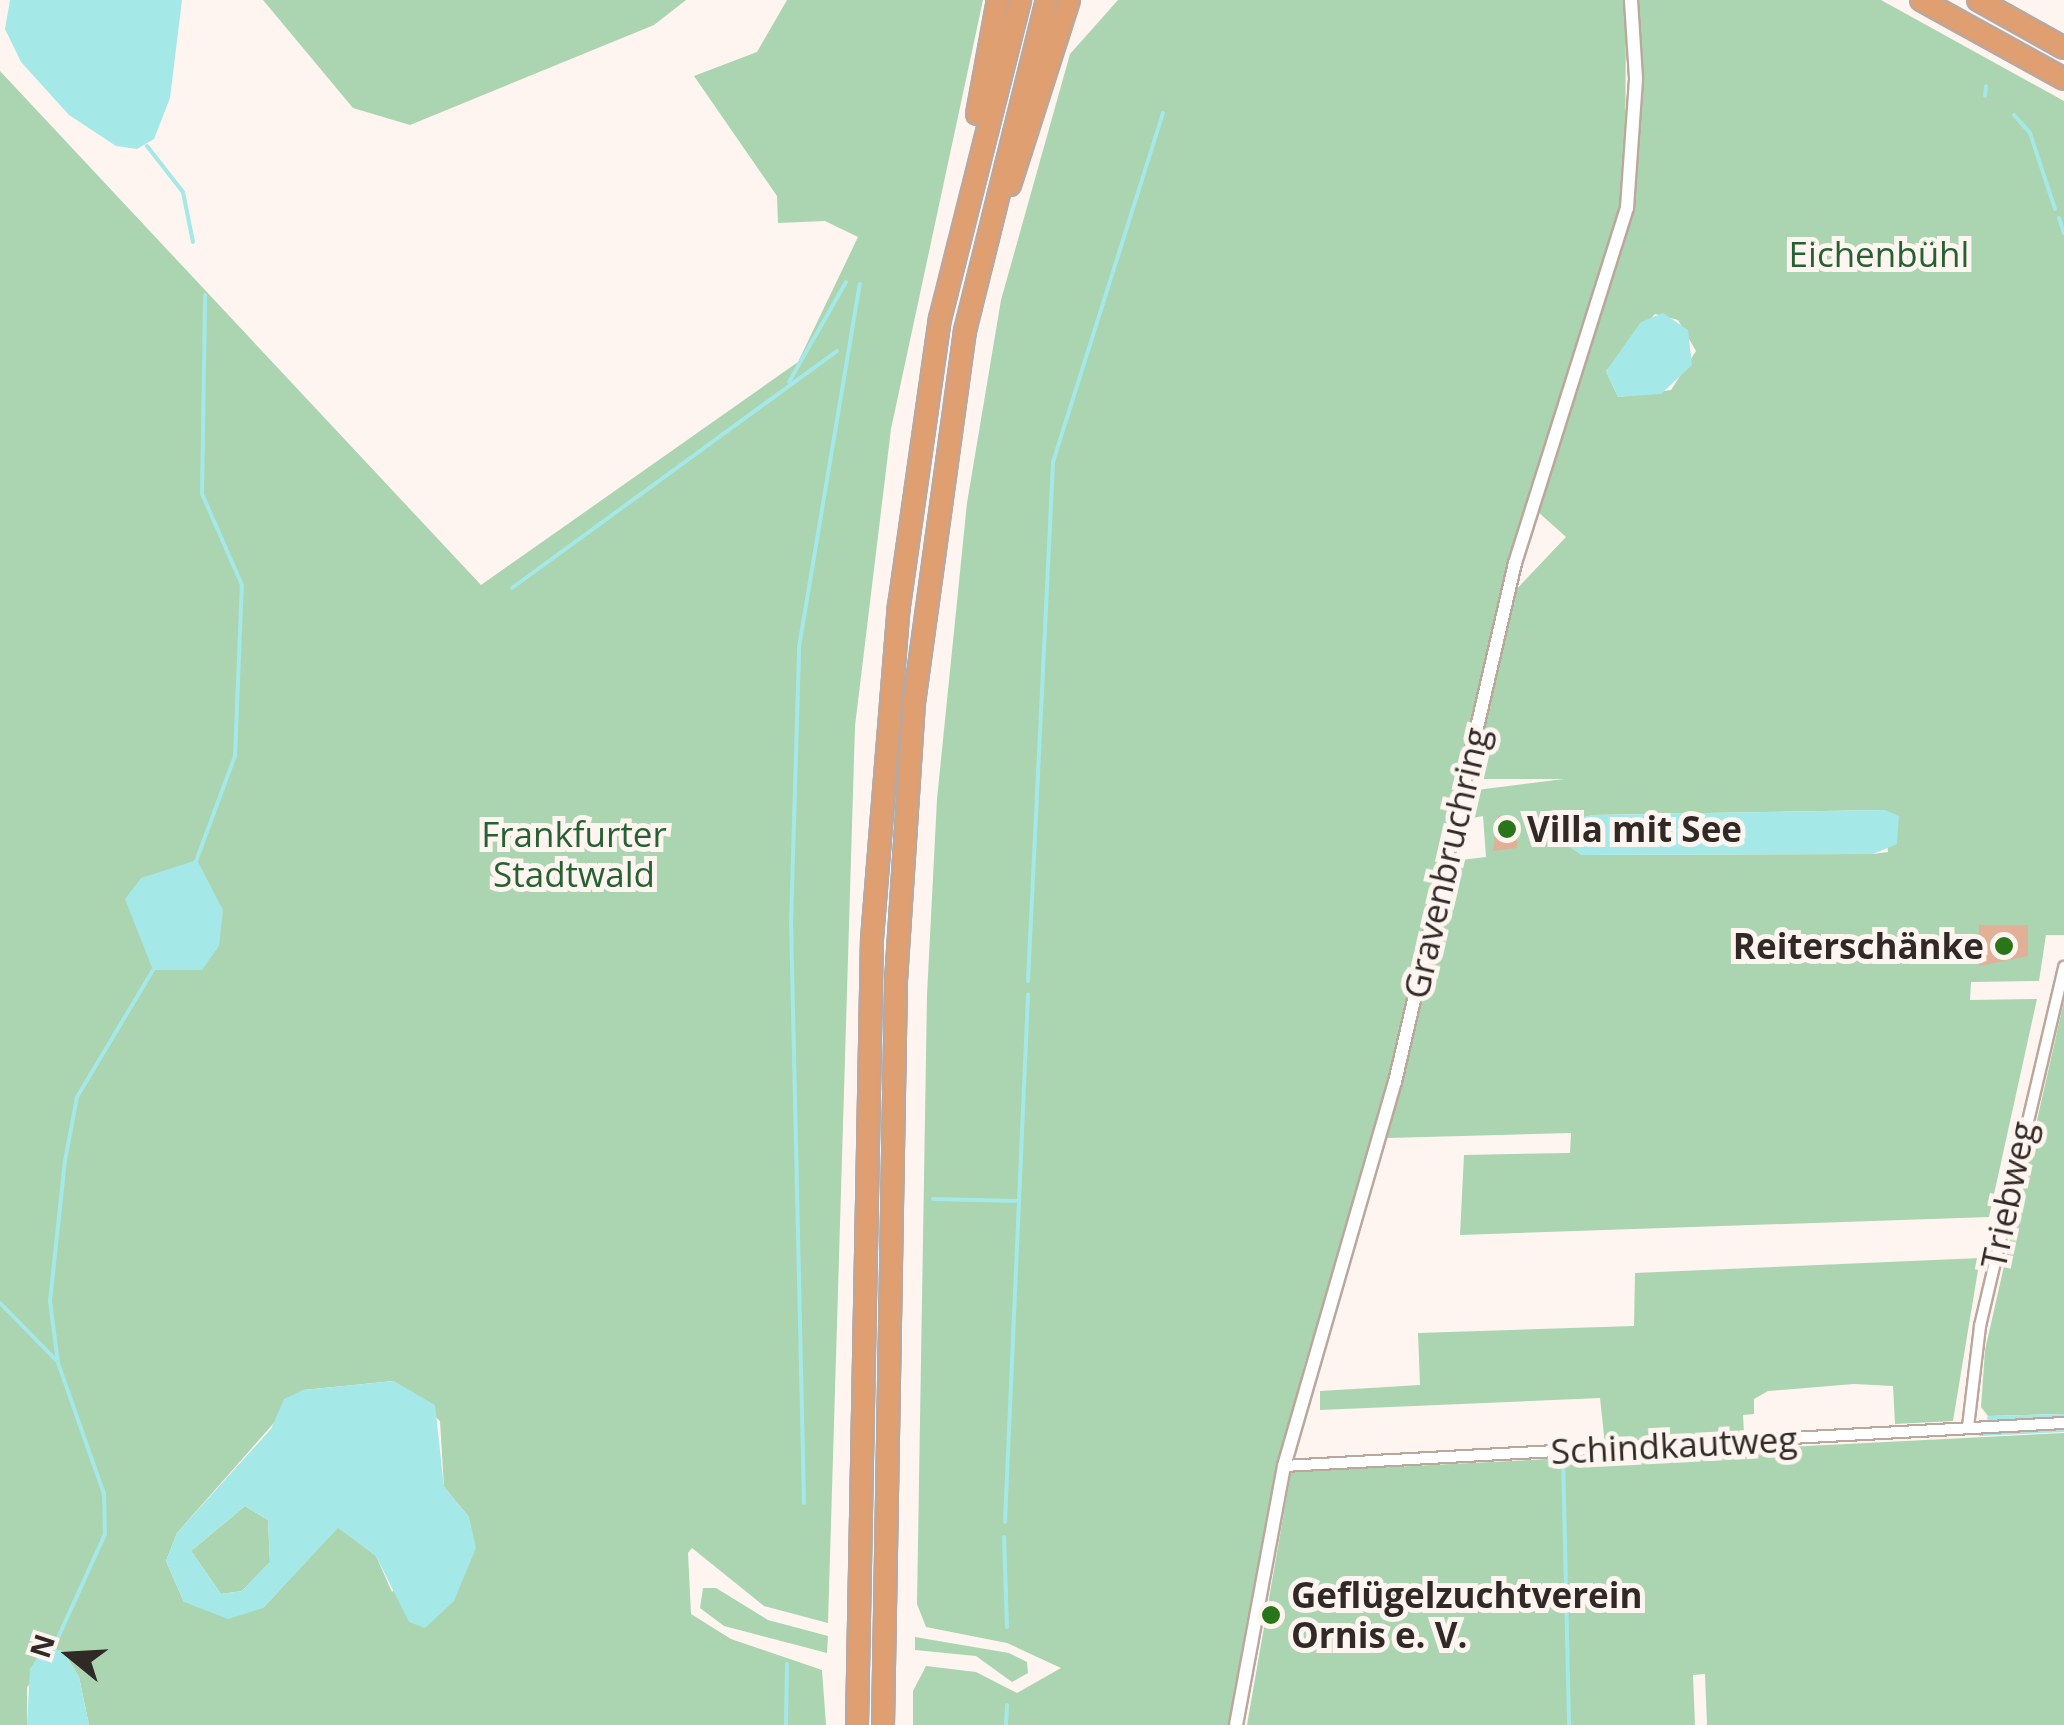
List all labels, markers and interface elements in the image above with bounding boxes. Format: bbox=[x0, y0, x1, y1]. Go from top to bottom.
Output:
park label: Eichenbühl bbox=[1789, 233, 1969, 275]
street label: Gravenbruchring bbox=[1394, 723, 1498, 1003]
place label: Villa mit See bbox=[1527, 808, 1742, 850]
park label: Frankfurter Stadtwald bbox=[481, 813, 667, 895]
marker: Villa mit See bbox=[1496, 818, 1518, 840]
place label: Reiterschänke bbox=[1733, 925, 1984, 967]
marker: Reiterschänke bbox=[1993, 935, 2015, 957]
street label: Triebweg bbox=[1972, 1118, 2044, 1272]
street label: Schindkautweg bbox=[1550, 1418, 1798, 1472]
place label: Geflügelzuchtverein Ornis e. V. bbox=[1291, 1574, 1642, 1656]
marker: Geflügelzuchtverein Ornis e. V. bbox=[1260, 1604, 1282, 1626]
north arrow bbox=[20, 1605, 120, 1705]
text: N bbox=[20, 1629, 63, 1662]

